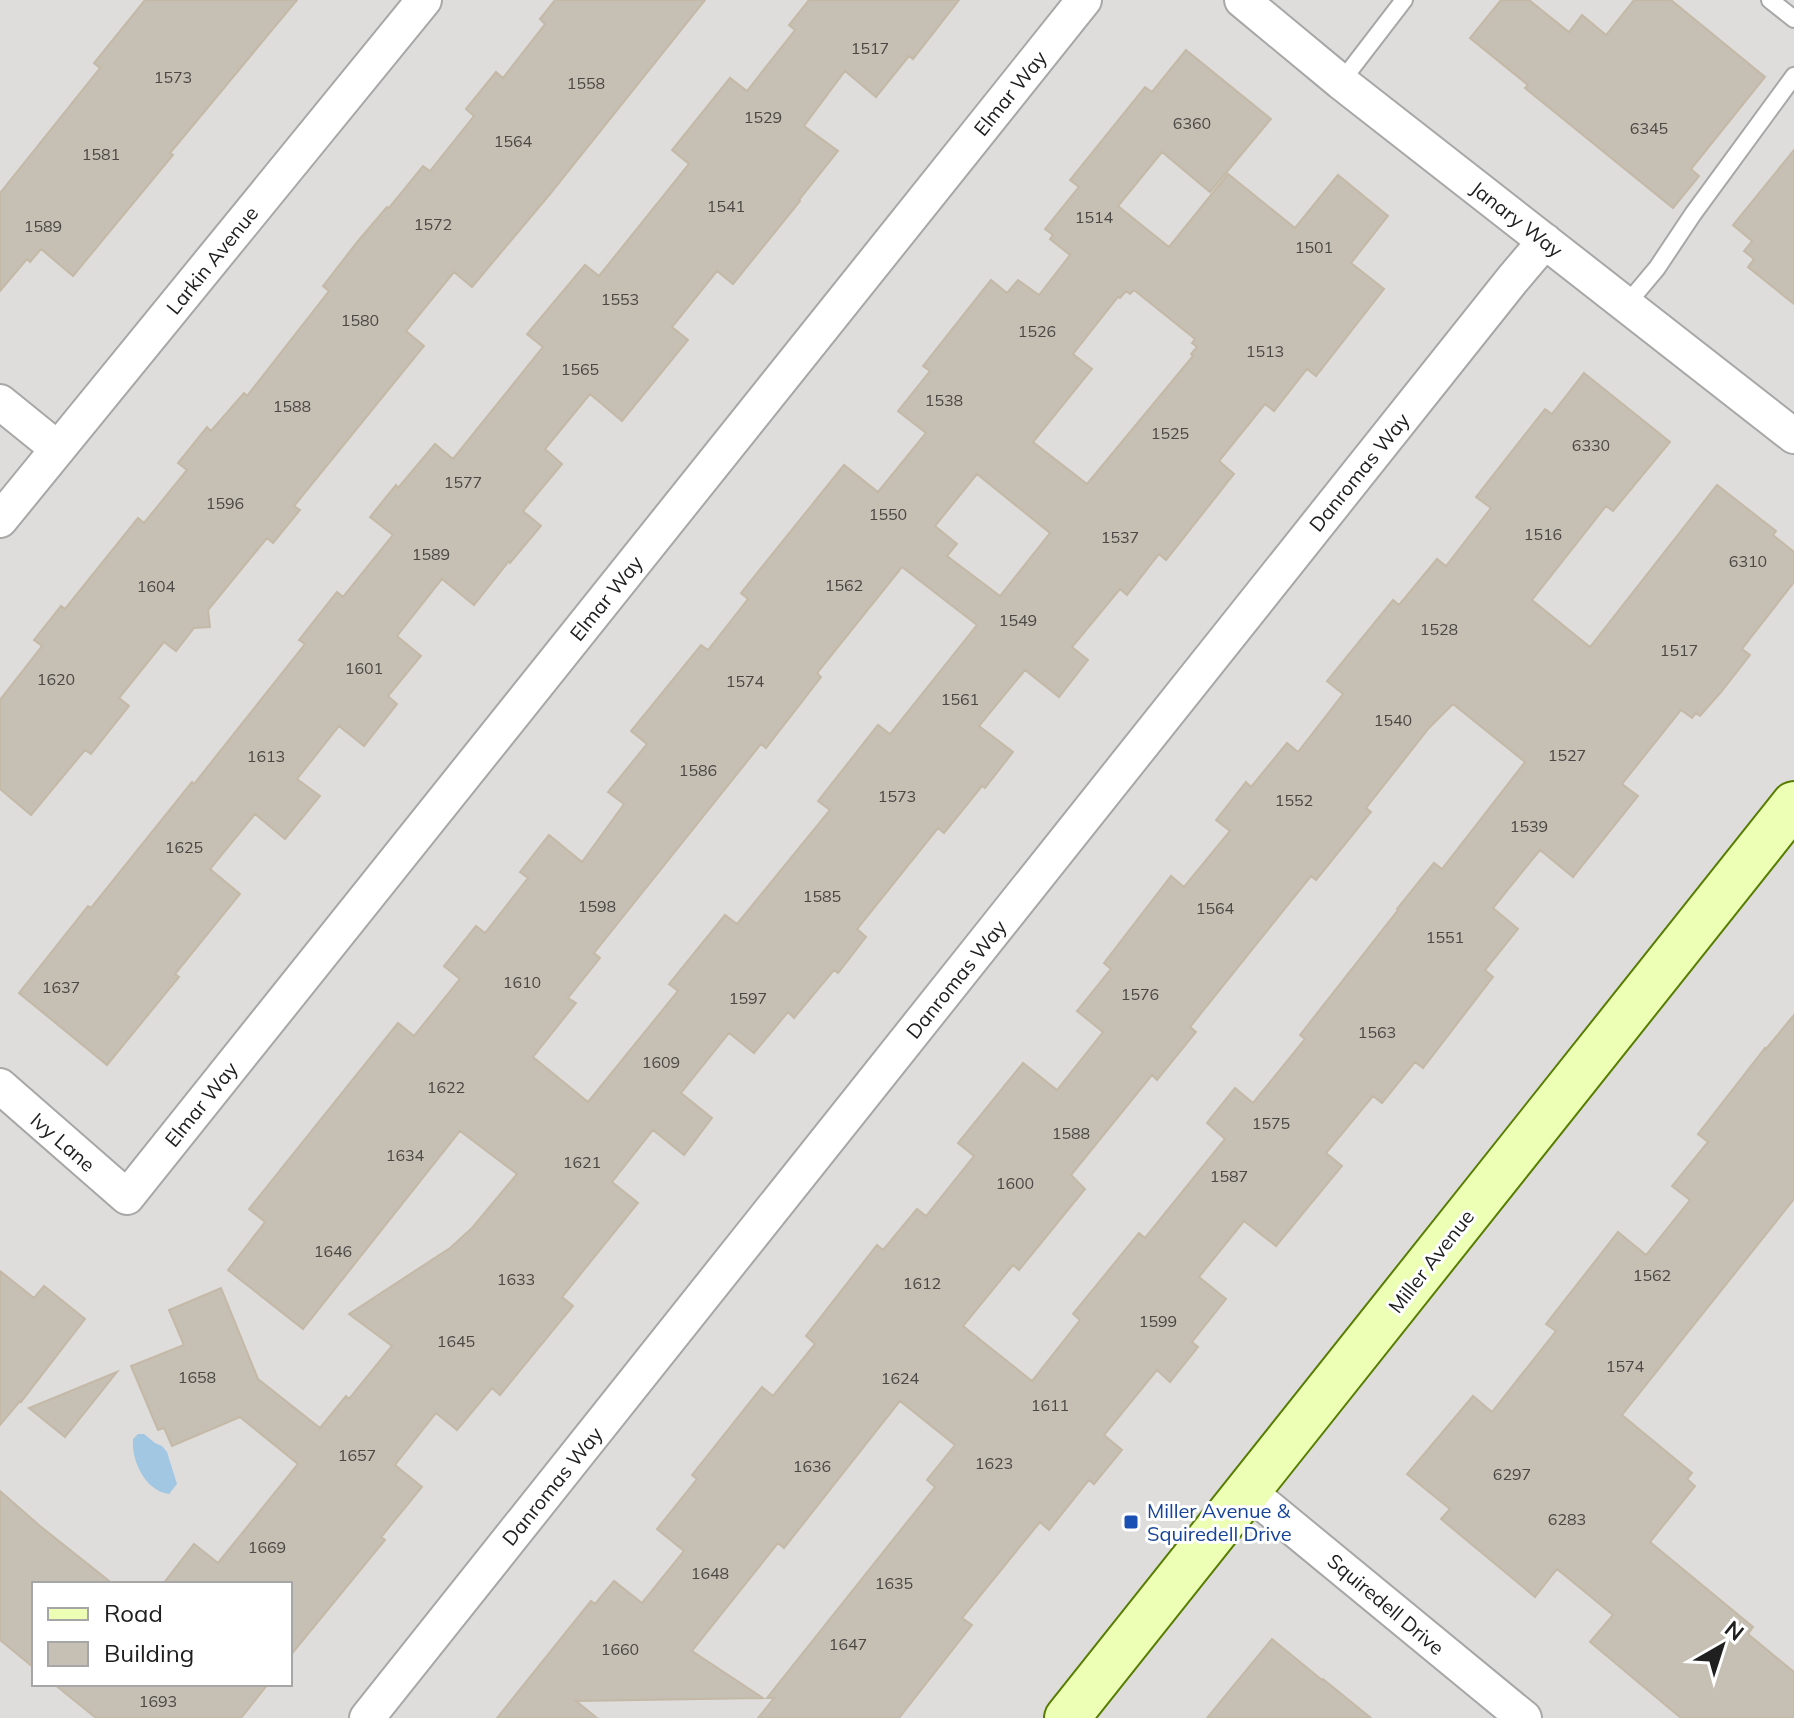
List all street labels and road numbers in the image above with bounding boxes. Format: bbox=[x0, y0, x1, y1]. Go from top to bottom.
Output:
street label: Elmar Way bbox=[968, 45, 1052, 141]
street label: Janary Way bbox=[1466, 175, 1568, 263]
street label: Larkin Avenue bbox=[161, 201, 263, 319]
street label: Danromas Way bbox=[1303, 407, 1415, 536]
street label: Elmar Way bbox=[564, 550, 648, 646]
street label: Danromas Way bbox=[900, 914, 1012, 1043]
street label: Elmar Way bbox=[159, 1056, 243, 1152]
street label: Ivy Lane bbox=[26, 1107, 100, 1177]
street label: Miller Avenue bbox=[1383, 1204, 1479, 1318]
street label: Danromas Way bbox=[496, 1421, 608, 1550]
street label: Squiredell Drive bbox=[1323, 1548, 1449, 1660]

